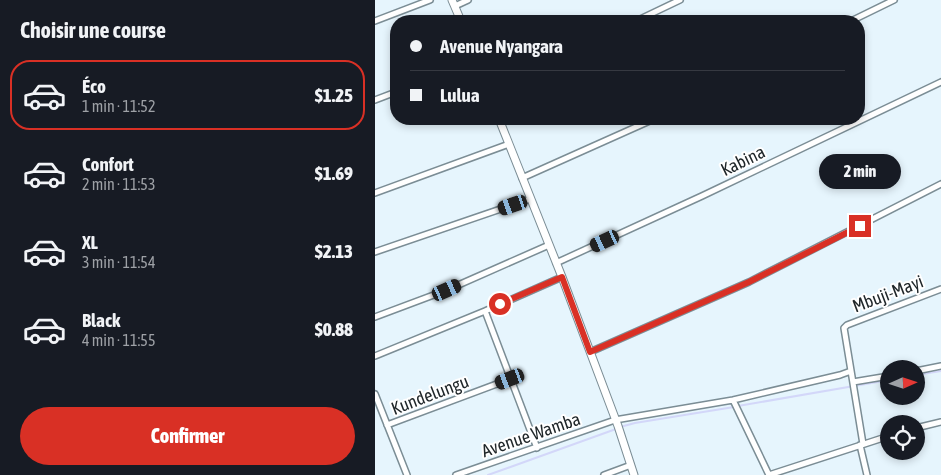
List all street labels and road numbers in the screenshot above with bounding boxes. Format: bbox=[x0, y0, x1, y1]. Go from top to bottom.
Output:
street label: Kabina bbox=[717, 141, 768, 180]
street label: Mbuji-Mayi bbox=[849, 270, 926, 317]
street label: Kundelungu bbox=[388, 370, 472, 419]
street label: Avenue Wamba bbox=[479, 408, 583, 461]

